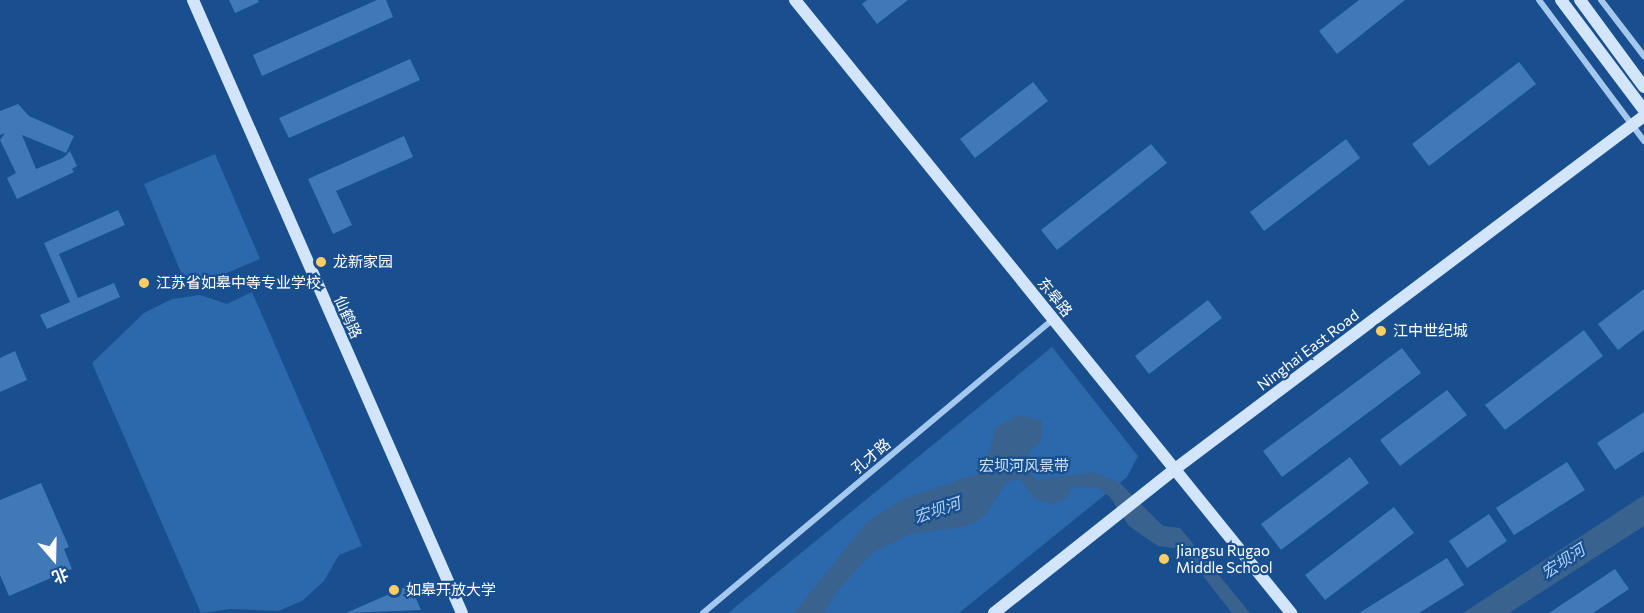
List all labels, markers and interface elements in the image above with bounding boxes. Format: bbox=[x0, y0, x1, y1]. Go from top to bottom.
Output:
place label: 龙新家园 bbox=[333, 253, 393, 271]
marker: 龙新家园 bbox=[314, 255, 328, 269]
place label: 江苏省如皋中等专业学校 bbox=[156, 274, 321, 292]
street label: 东皋路 bbox=[1034, 274, 1076, 320]
marker: 江苏省如皋中等专业学校 bbox=[137, 276, 151, 290]
street label: 仙鹤路 bbox=[331, 293, 365, 341]
street label: Ninghai East Road bbox=[1254, 306, 1362, 394]
place label: 江中世纪城 bbox=[1393, 322, 1468, 340]
marker: 江中世纪城 bbox=[1374, 324, 1388, 338]
street label: 孔才路 bbox=[848, 435, 894, 477]
park label: 宏坝河风景带 bbox=[979, 457, 1069, 475]
water label: 宏坝河 bbox=[911, 493, 963, 527]
north arrow bbox=[24, 529, 84, 589]
water label: 宏坝河 bbox=[1538, 540, 1588, 582]
place label: Jiangsu Rugao Middle School bbox=[1176, 541, 1273, 576]
marker: Jiangsu Rugao Middle School bbox=[1157, 552, 1171, 566]
text: 北 bbox=[50, 565, 71, 588]
place label: 如皋开放大学 bbox=[406, 581, 496, 599]
marker: 如皋开放大学 bbox=[387, 583, 401, 597]

